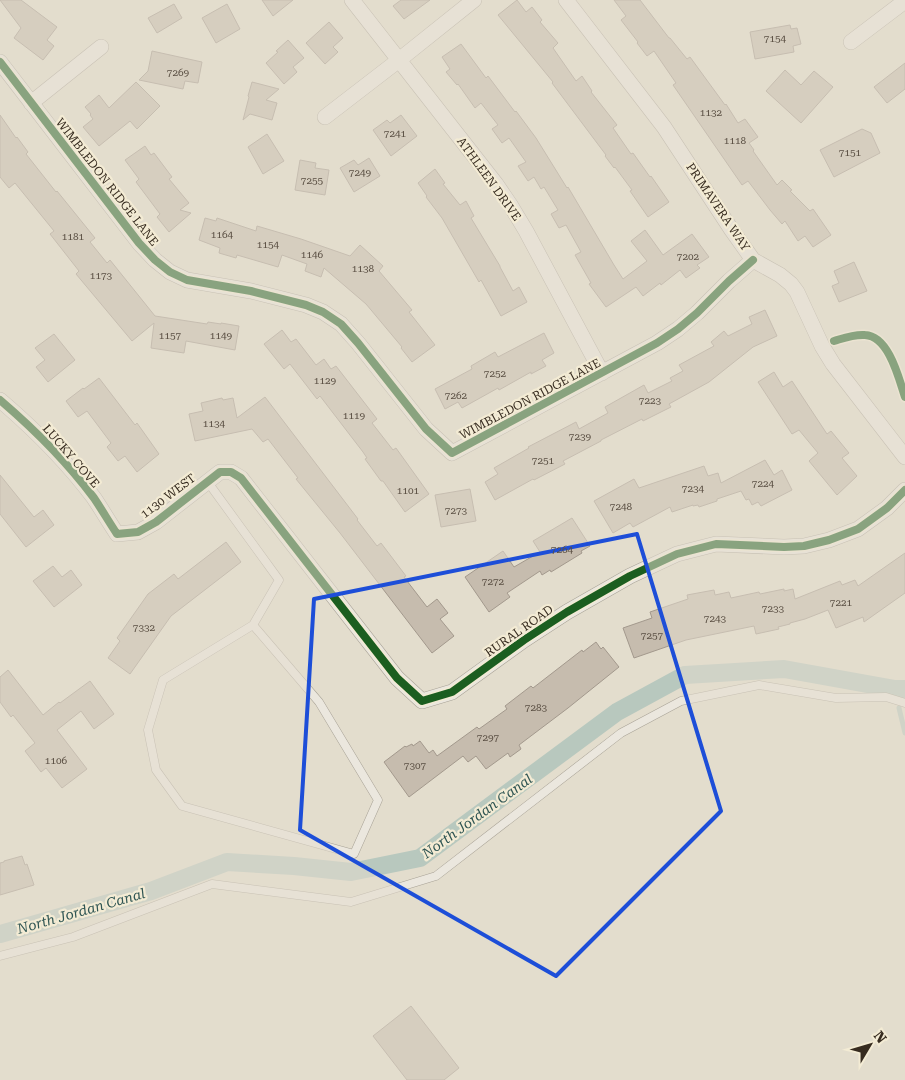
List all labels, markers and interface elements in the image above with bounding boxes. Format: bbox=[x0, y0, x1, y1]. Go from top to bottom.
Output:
house number: 7154 bbox=[764, 33, 787, 44]
house number: 7269 bbox=[167, 67, 190, 78]
house number: 1132 bbox=[700, 107, 723, 118]
street label: WIMBLEDON RIDGE LANE bbox=[53, 115, 161, 249]
house number: 7241 bbox=[384, 128, 407, 139]
street label: ATHLEEN DRIVE bbox=[454, 135, 524, 223]
house number: 1118 bbox=[724, 135, 747, 146]
house number: 7151 bbox=[839, 147, 862, 158]
street label: PRIMAVERA WAY bbox=[683, 160, 753, 254]
house number: 7249 bbox=[349, 167, 372, 178]
house number: 7255 bbox=[301, 175, 324, 186]
house number: 1164 bbox=[211, 229, 234, 240]
house number: 1181 bbox=[62, 231, 85, 242]
house number: 1154 bbox=[257, 239, 280, 250]
house number: 1146 bbox=[301, 249, 324, 260]
house number: 7202 bbox=[677, 251, 700, 262]
house number: 1138 bbox=[352, 263, 375, 274]
house number: 1173 bbox=[90, 270, 113, 281]
house number: 1157 bbox=[159, 330, 182, 341]
house number: 1149 bbox=[210, 330, 233, 341]
street label: WIMBLEDON RIDGE LANE bbox=[457, 356, 603, 442]
house number: 7252 bbox=[484, 368, 507, 379]
house number: 1129 bbox=[314, 375, 337, 386]
house number: 7262 bbox=[445, 390, 468, 401]
house number: 7223 bbox=[639, 395, 662, 406]
house number: 1119 bbox=[343, 410, 366, 421]
house number: 1134 bbox=[203, 418, 226, 429]
street label: LUCKY COVE bbox=[40, 421, 102, 491]
house number: 7239 bbox=[569, 431, 592, 442]
house number: 7251 bbox=[532, 455, 555, 466]
street label: 1130 WEST bbox=[138, 471, 198, 521]
house number: 7224 bbox=[752, 478, 775, 489]
house number: 7234 bbox=[682, 483, 705, 494]
house number: 1101 bbox=[397, 485, 420, 496]
house number: 7248 bbox=[610, 501, 633, 512]
house number: 7273 bbox=[445, 505, 468, 516]
house number: 7264 bbox=[551, 544, 574, 555]
house number: 7272 bbox=[482, 576, 505, 587]
house number: 7221 bbox=[830, 597, 853, 608]
street label: RURAL ROAD bbox=[482, 602, 556, 660]
house number: 7233 bbox=[762, 603, 785, 614]
house number: 7243 bbox=[704, 613, 727, 624]
house number: 7332 bbox=[133, 622, 156, 633]
house number: 7257 bbox=[641, 630, 664, 641]
house number: 7283 bbox=[525, 702, 548, 713]
house number: 7297 bbox=[477, 732, 500, 743]
house number: 1106 bbox=[45, 755, 68, 766]
house number: 7307 bbox=[404, 760, 427, 771]
water label: North Jordan Canal bbox=[418, 771, 535, 862]
water label: North Jordan Canal bbox=[14, 885, 147, 937]
north arrow bbox=[845, 1020, 895, 1070]
text: N bbox=[871, 1028, 890, 1046]

